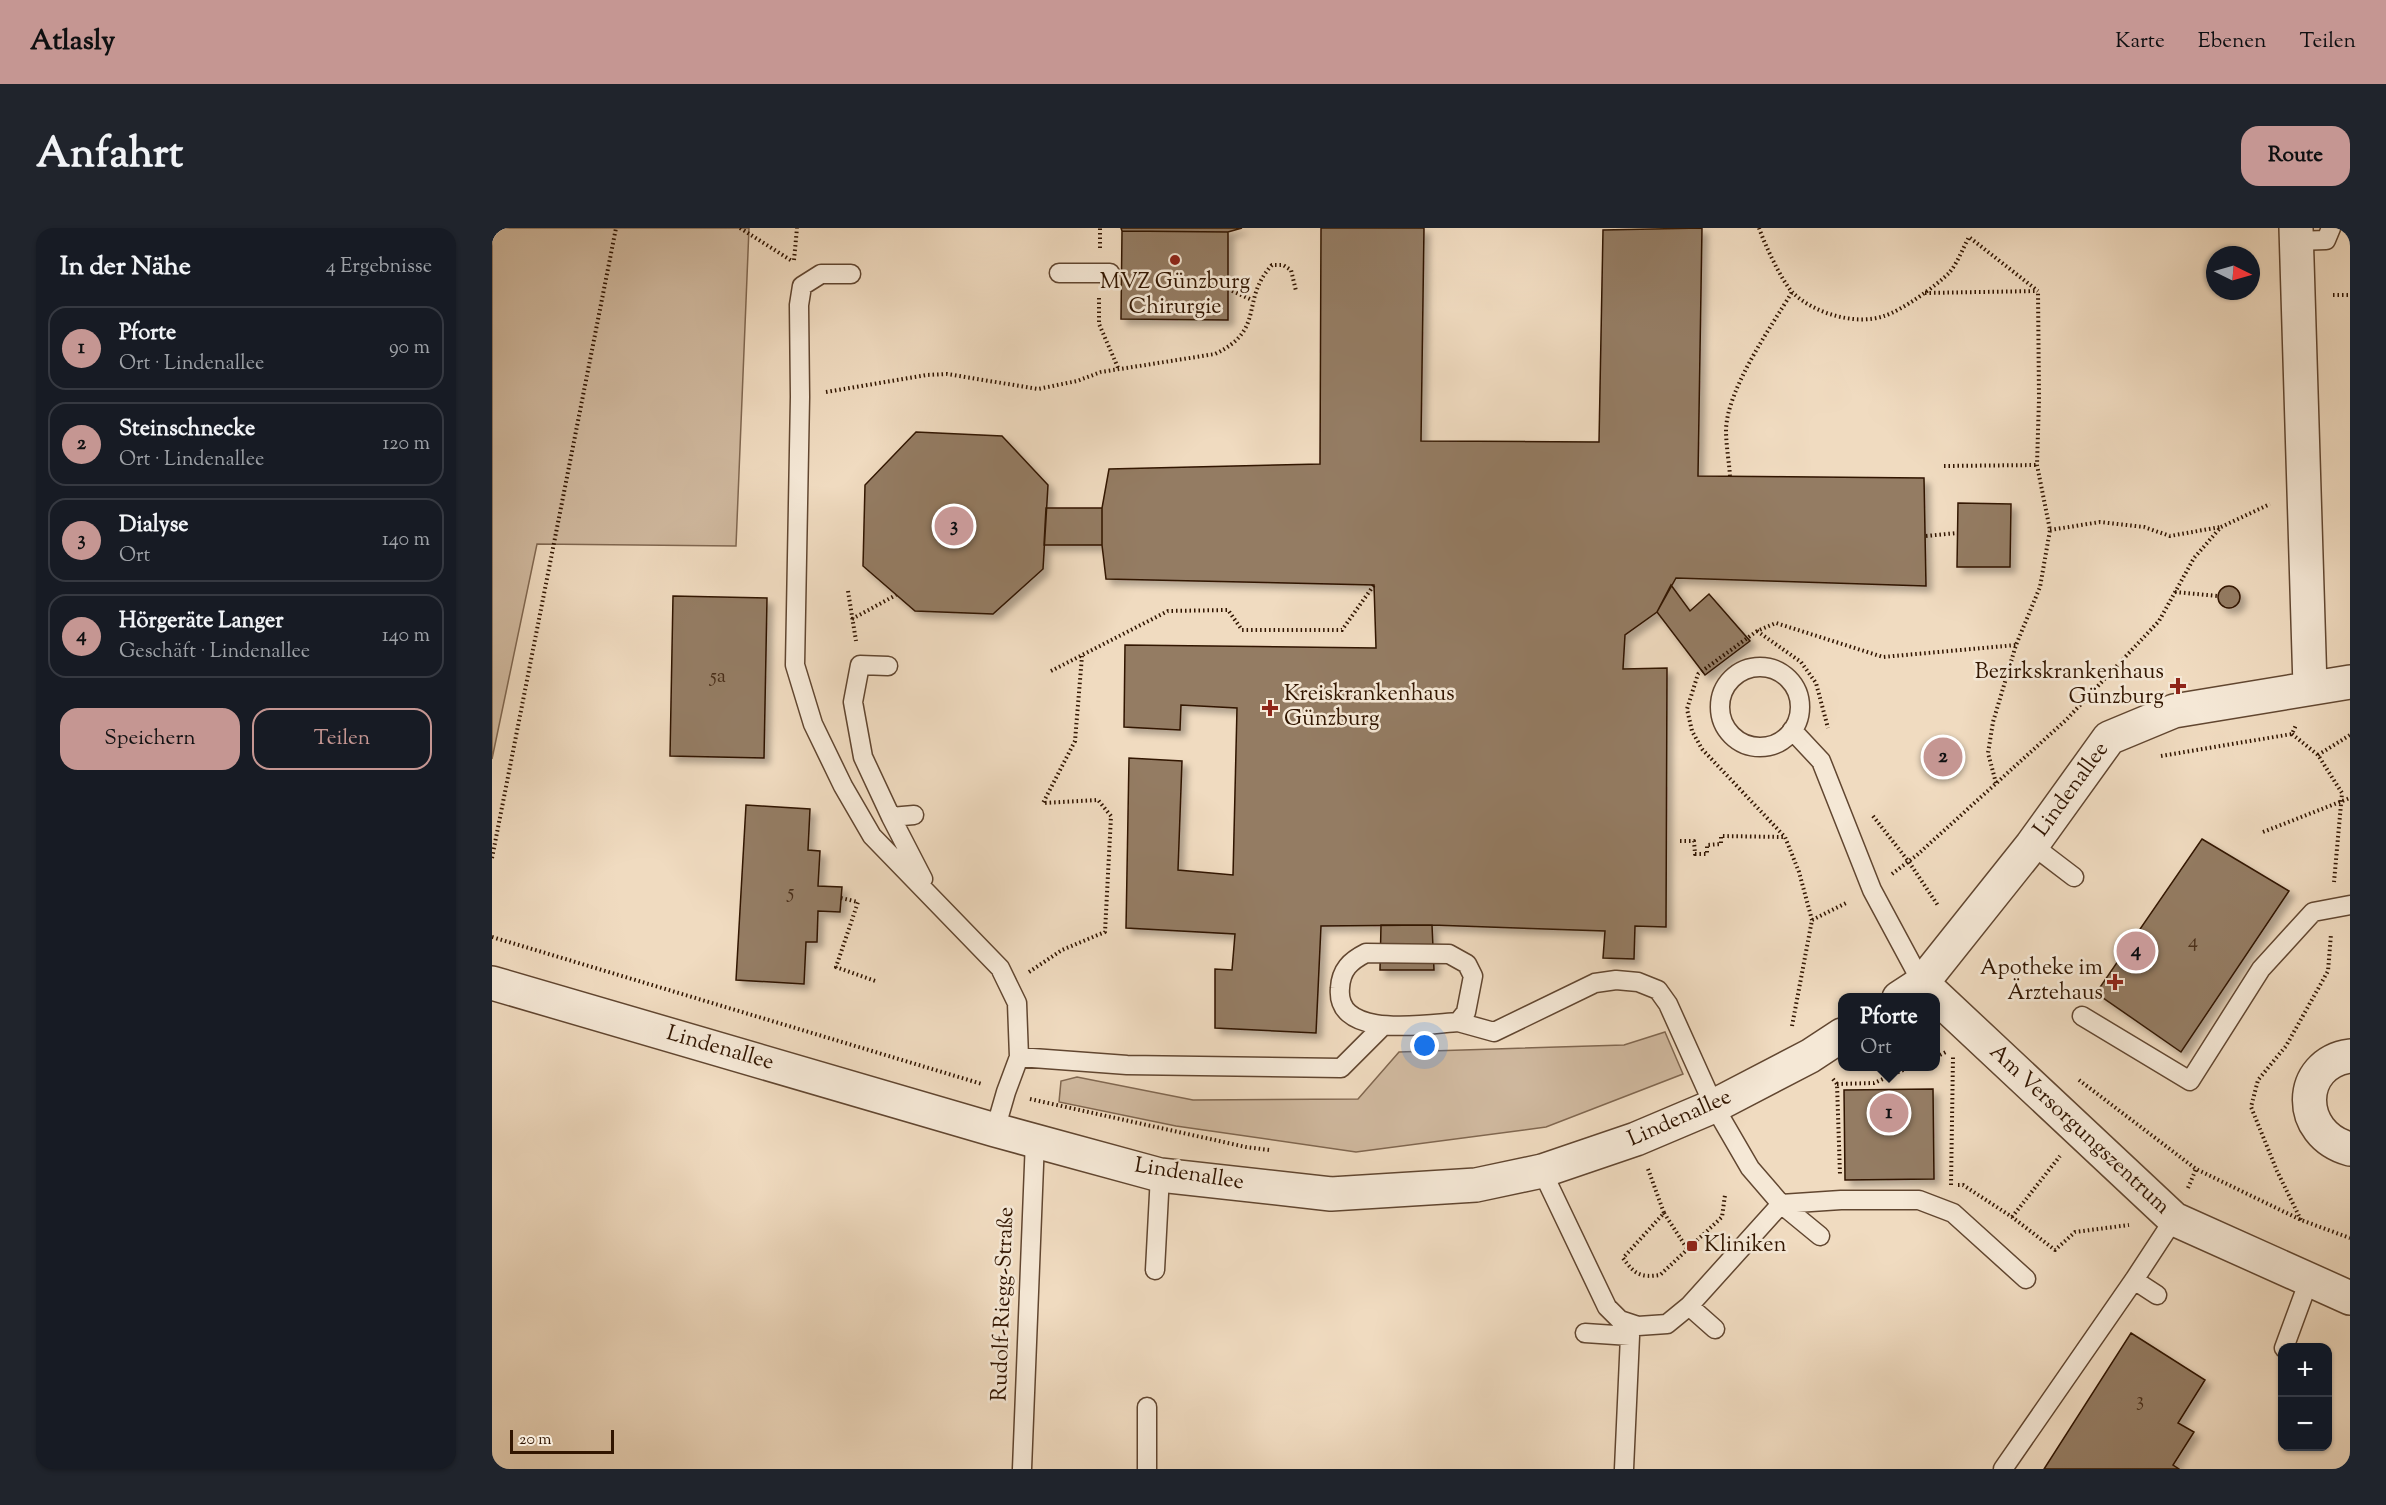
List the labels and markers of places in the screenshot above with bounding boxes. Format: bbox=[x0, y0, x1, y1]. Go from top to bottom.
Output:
marker: MVZ Günzburg Chirurgie bbox=[1168, 253, 1182, 267]
place label: MVZ Günzburg Chirurgie bbox=[1100, 267, 1251, 324]
pin: 3 bbox=[934, 504, 974, 548]
place label: Bezirkskrankenhaus Günzburg bbox=[1975, 657, 2164, 714]
marker: Bezirkskrankenhaus Günzburg bbox=[2169, 677, 2187, 695]
place label: Kreiskrankenhaus Günzburg bbox=[1284, 679, 1455, 736]
marker: Kreiskrankenhaus Günzburg bbox=[1261, 699, 1279, 717]
pin: 2 bbox=[1924, 734, 1962, 780]
pin: 4 bbox=[2116, 928, 2156, 974]
place label: Apotheke im Ärztehaus bbox=[1980, 953, 2103, 1010]
marker: Apotheke im Ärztehaus bbox=[2108, 975, 2122, 989]
pin: 1 bbox=[1870, 1090, 1908, 1136]
place label: Kliniken bbox=[1704, 1230, 1786, 1262]
marker: Kliniken bbox=[1685, 1239, 1699, 1253]

